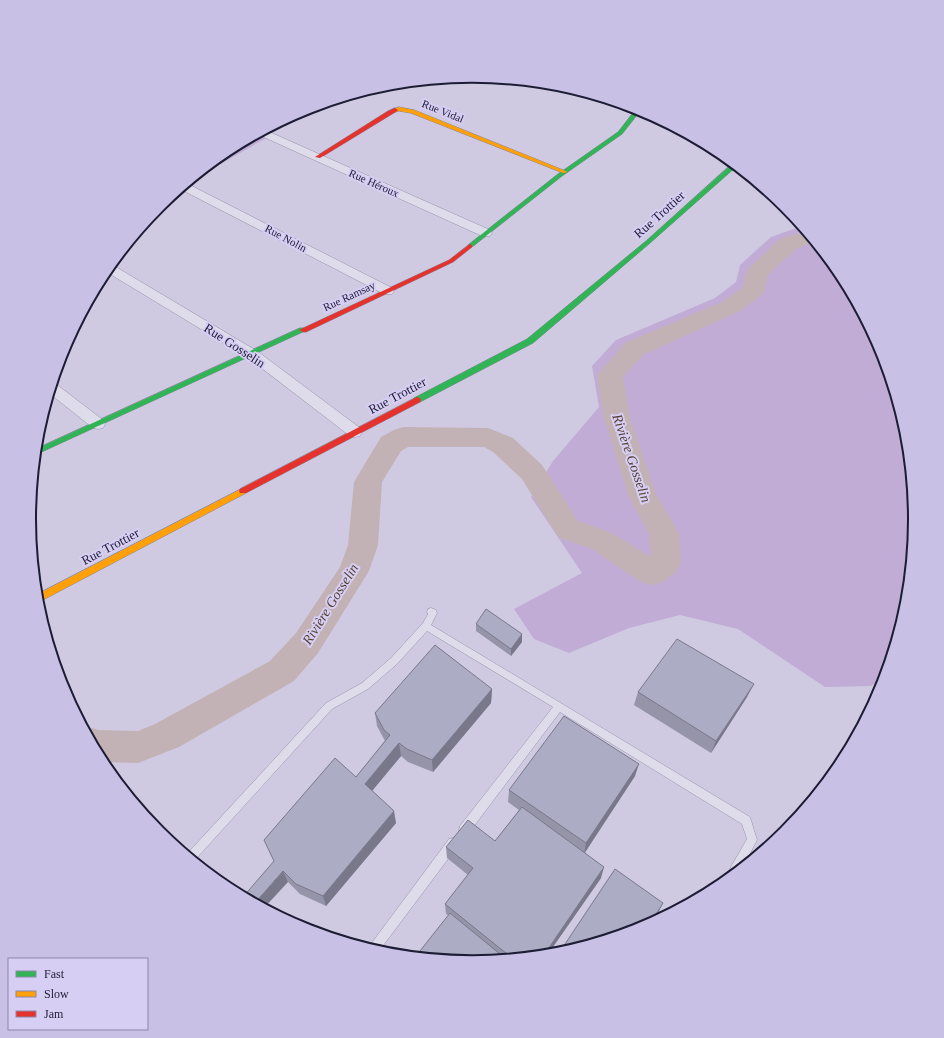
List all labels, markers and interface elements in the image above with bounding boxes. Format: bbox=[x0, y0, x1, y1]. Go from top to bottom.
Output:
street label: Rue Vidal bbox=[420, 97, 466, 125]
street label: Rue Héroux bbox=[347, 167, 401, 200]
street label: Rue Trottier bbox=[631, 187, 688, 241]
street label: Rue Nolin bbox=[263, 222, 309, 254]
street label: Rue Ramsay bbox=[321, 279, 377, 313]
street label: Rue Gosselin bbox=[201, 320, 268, 371]
street label: Rue Trottier bbox=[366, 374, 429, 417]
water label: Rivière Gosselin bbox=[609, 411, 654, 504]
street label: Rue Trottier bbox=[79, 525, 142, 568]
water label: Rivière Gosselin bbox=[299, 561, 361, 648]
legend bbox=[8, 958, 148, 1030]
text: Fast bbox=[44, 967, 65, 981]
text: Slow bbox=[44, 987, 69, 1001]
text: Jam bbox=[44, 1007, 64, 1021]

